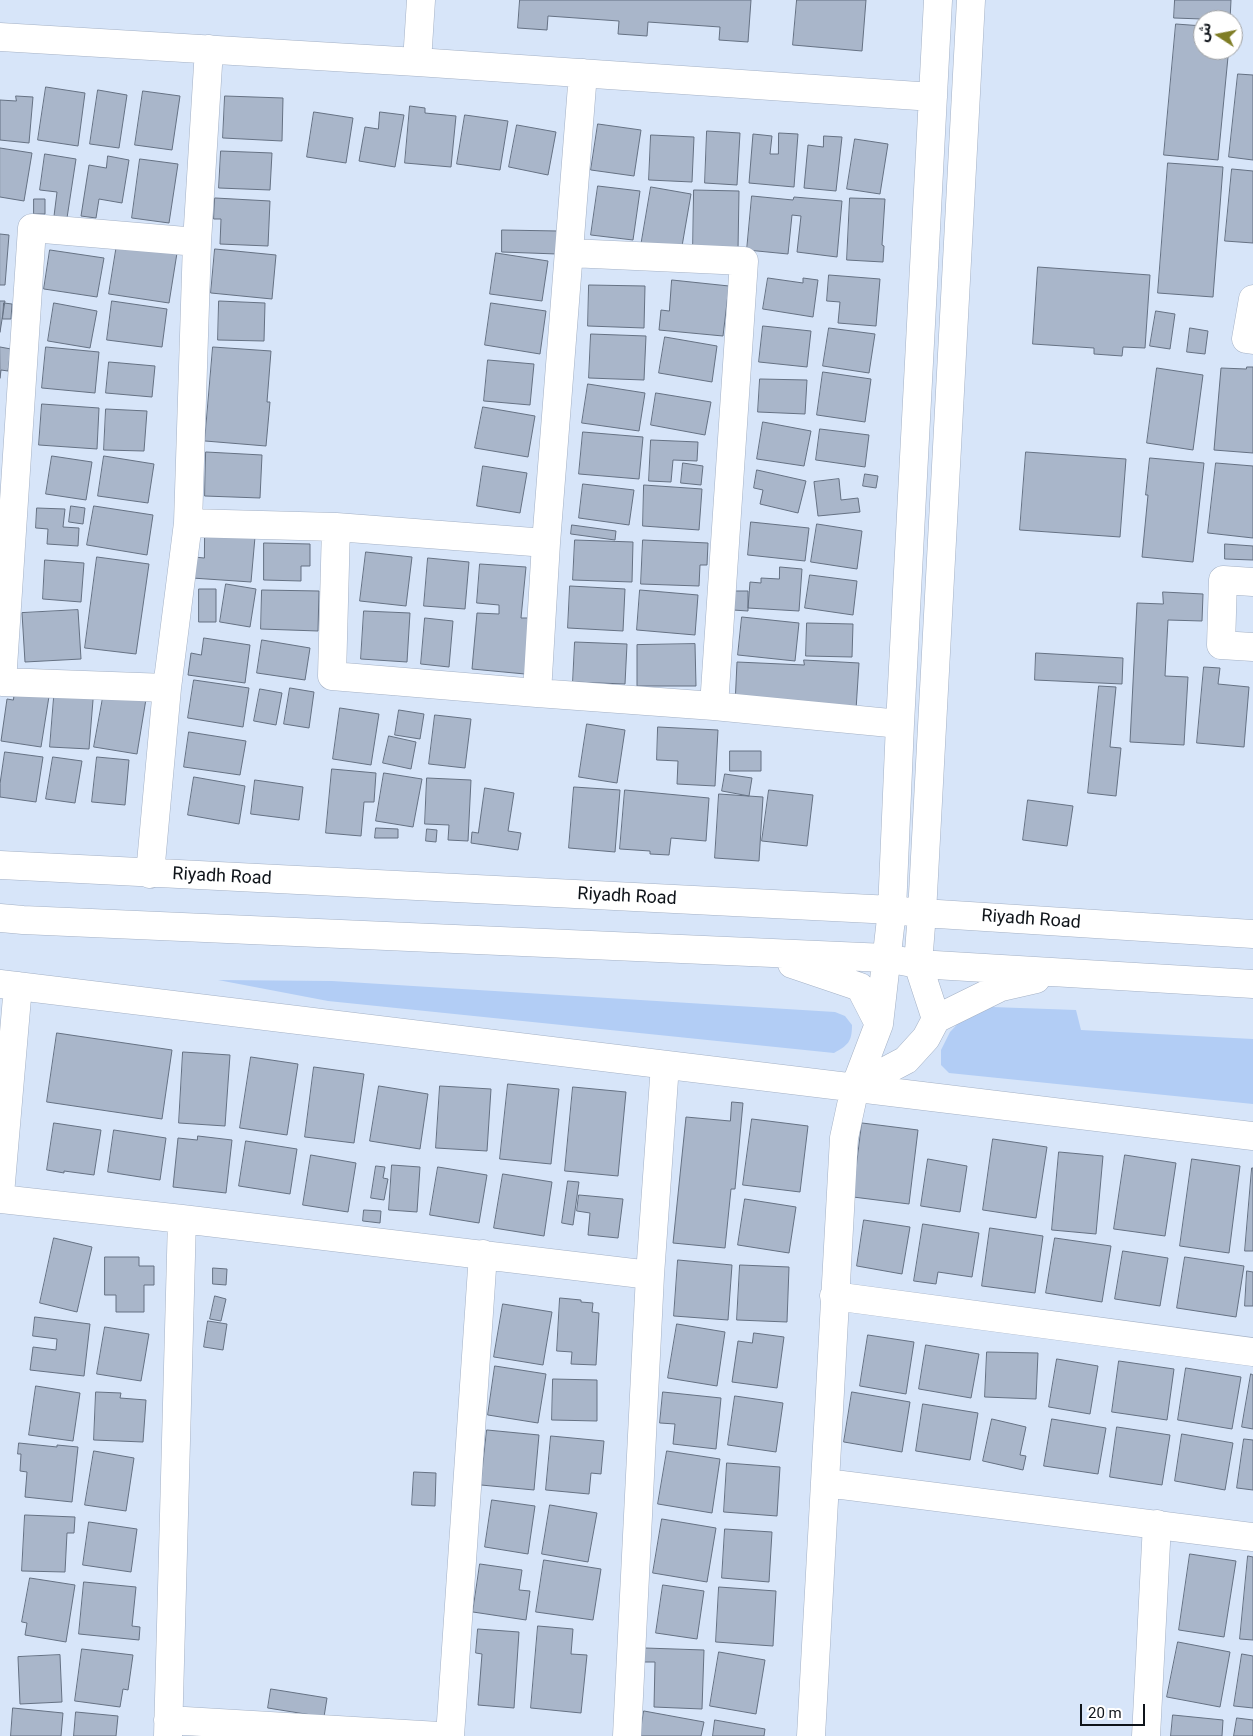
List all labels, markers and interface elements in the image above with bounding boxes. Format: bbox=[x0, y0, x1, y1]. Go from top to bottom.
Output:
north arrow bbox=[1193, 10, 1243, 60]
text: ش bbox=[1195, 21, 1214, 43]
street label: Riyadh Road bbox=[172, 864, 272, 890]
street label: Riyadh Road bbox=[577, 884, 677, 910]
street label: Riyadh Road bbox=[981, 906, 1081, 934]
scale bar bbox=[1083, 1694, 1148, 1726]
text: 20 m bbox=[1088, 1704, 1122, 1722]

